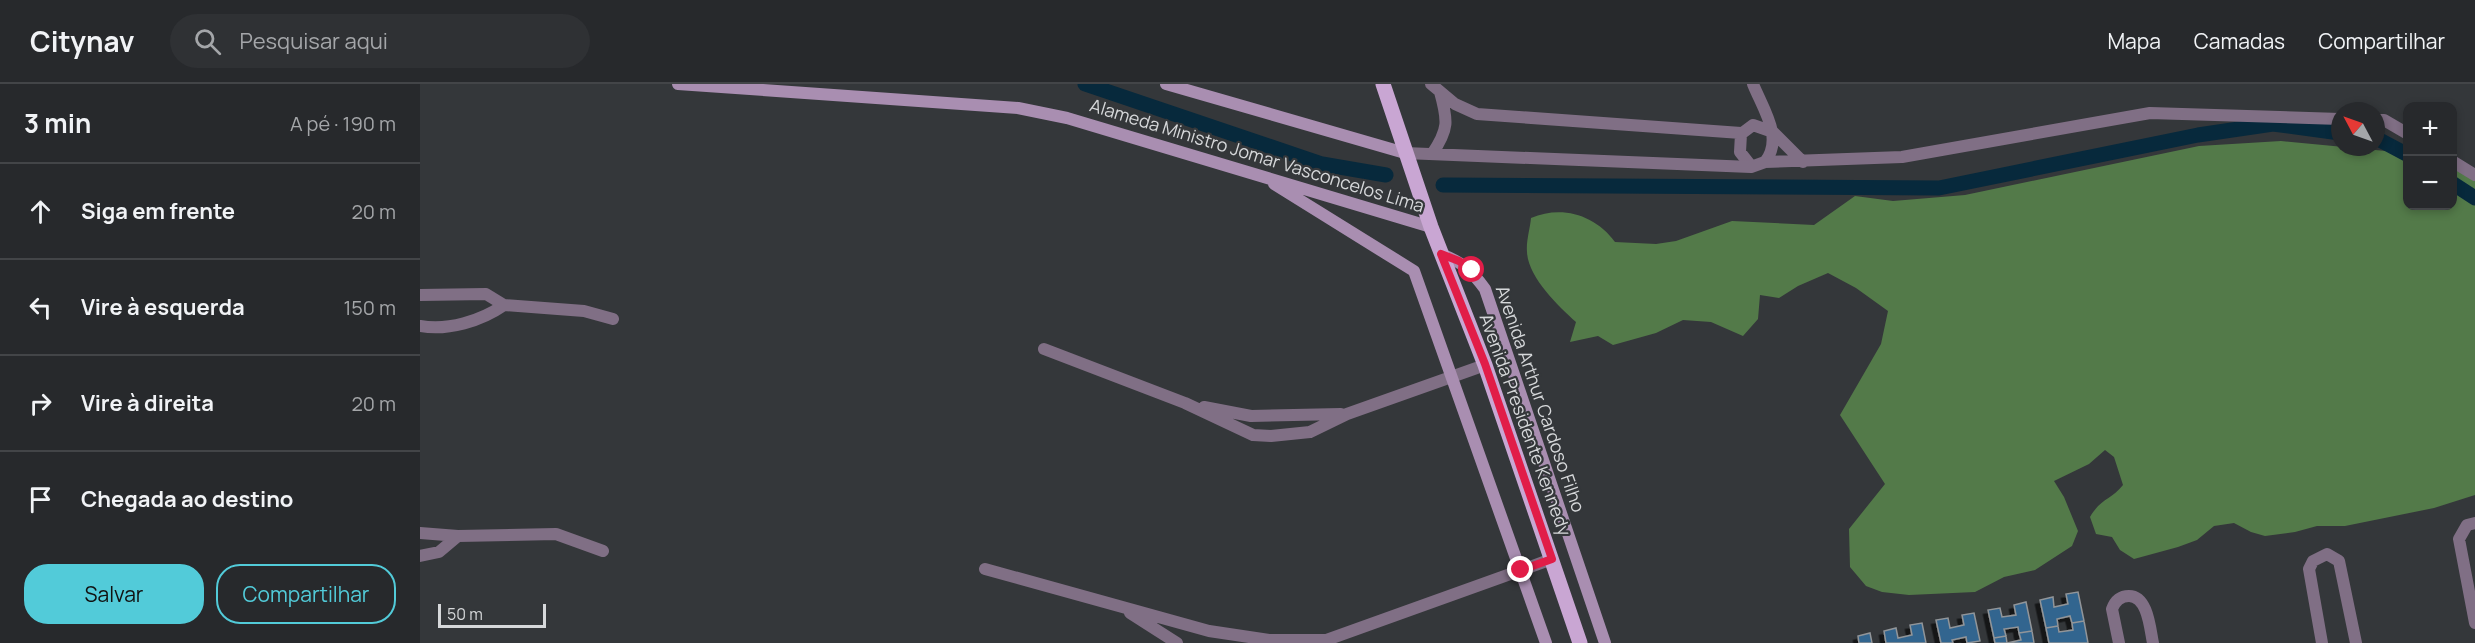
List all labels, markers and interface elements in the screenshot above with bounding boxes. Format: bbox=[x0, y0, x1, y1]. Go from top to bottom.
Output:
search box bbox=[170, 14, 590, 68]
text: Citynav bbox=[30, 22, 134, 60]
icon: search bbox=[191, 25, 224, 58]
text: Pesquisar aqui bbox=[239, 26, 388, 56]
text: Mapa bbox=[2107, 27, 2161, 55]
text: Camadas bbox=[2194, 27, 2285, 55]
text: Compartilhar bbox=[2318, 27, 2445, 55]
street label: Alameda Ministro Jomar Vasconcelos Lima bbox=[1087, 93, 1427, 217]
north arrow bbox=[2331, 102, 2385, 156]
map controls bbox=[2403, 102, 2457, 210]
button: + bbox=[2403, 102, 2457, 156]
text: 3 min bbox=[24, 105, 91, 141]
text: A pé · 190 m bbox=[290, 110, 396, 137]
button: − bbox=[2403, 156, 2457, 210]
icon: ahead bbox=[24, 195, 57, 228]
text: Siga em frente bbox=[81, 196, 235, 226]
text: 20 m bbox=[351, 198, 396, 225]
route start bbox=[1458, 256, 1484, 282]
street label: Avenida Arthur Cardoso Filho bbox=[1491, 282, 1591, 515]
icon: left bbox=[24, 291, 57, 324]
text: Vire à esquerda bbox=[81, 292, 245, 322]
text: 150 m bbox=[343, 294, 396, 321]
street label: Avenida Presidente Kennedy bbox=[1474, 310, 1578, 540]
icon: right bbox=[24, 387, 57, 420]
text: Vire à direita bbox=[81, 388, 214, 418]
text: 20 m bbox=[351, 390, 396, 417]
icon: arrive bbox=[24, 483, 57, 516]
text: Chegada ao destino bbox=[81, 484, 293, 514]
route end bbox=[1507, 556, 1533, 582]
button: Salvar bbox=[24, 564, 204, 624]
button: Compartilhar bbox=[216, 564, 396, 624]
scale bar bbox=[438, 601, 546, 628]
text: 50 m bbox=[447, 603, 483, 625]

